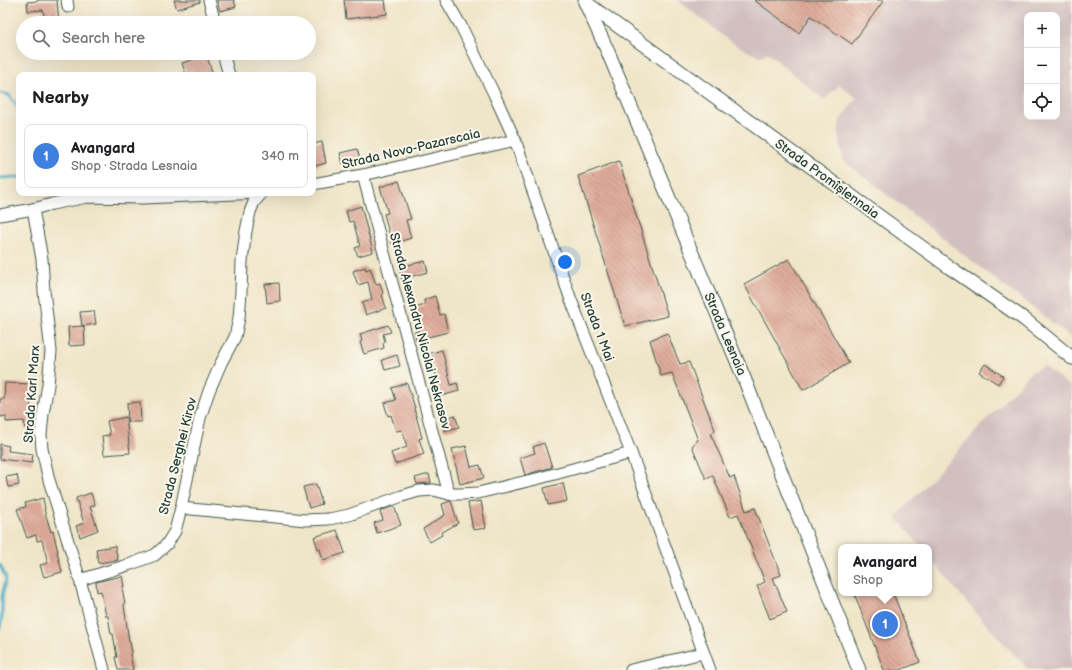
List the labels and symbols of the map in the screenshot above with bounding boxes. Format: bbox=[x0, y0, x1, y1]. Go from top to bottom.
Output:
street label: Strada Novo-Pazarscaia bbox=[340, 125, 482, 173]
street label: Strada Promîșlennaia bbox=[772, 136, 882, 222]
street label: Strada Alexandru Nicolai Nekrasov bbox=[386, 231, 454, 432]
your location bbox=[555, 252, 575, 272]
street label: Strada 1 Mai bbox=[577, 290, 617, 364]
street label: Strada Lesnaia bbox=[700, 290, 750, 378]
street label: Strada Karl Marx bbox=[21, 345, 43, 443]
street label: Strada Serghei Kirov bbox=[156, 395, 200, 516]
pin: 1 bbox=[872, 609, 898, 639]

